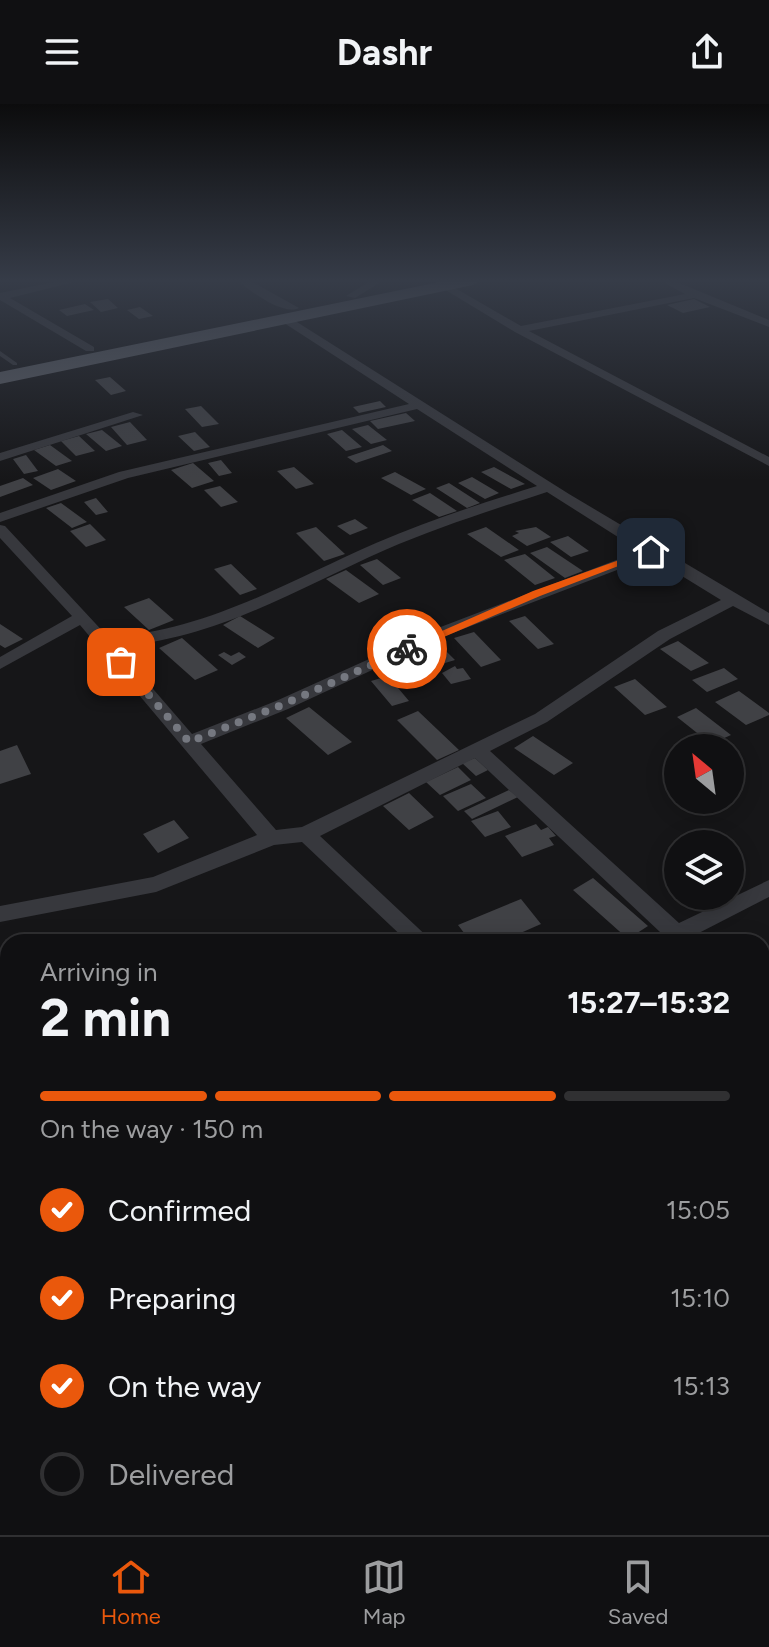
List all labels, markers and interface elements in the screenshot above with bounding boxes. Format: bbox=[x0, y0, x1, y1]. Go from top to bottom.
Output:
icon: menu bbox=[40, 30, 84, 74]
icon: share bbox=[685, 30, 729, 74]
text: Dashr bbox=[337, 31, 432, 74]
pin bbox=[617, 518, 685, 586]
icon: home bbox=[629, 530, 673, 574]
courier bbox=[367, 609, 447, 689]
icon: bike bbox=[385, 627, 429, 671]
pin bbox=[87, 628, 155, 696]
icon: bag bbox=[99, 640, 143, 684]
north arrow bbox=[664, 734, 744, 814]
map controls bbox=[664, 734, 744, 910]
button: layers bbox=[664, 830, 744, 910]
text: Arriving in bbox=[40, 956, 158, 988]
text: 15:27–15:32 bbox=[567, 984, 730, 1021]
text: 2 min bbox=[40, 987, 171, 1049]
text: On the way · 150 m bbox=[40, 1113, 263, 1145]
icon: check bbox=[40, 1188, 84, 1232]
text: Confirmed bbox=[108, 1192, 251, 1229]
text: 15:05 bbox=[666, 1194, 730, 1226]
icon: check bbox=[40, 1276, 84, 1320]
text: Preparing bbox=[108, 1280, 236, 1317]
text: 15:10 bbox=[670, 1282, 730, 1314]
icon: check bbox=[40, 1364, 84, 1408]
text: On the way bbox=[108, 1368, 261, 1405]
text: 15:13 bbox=[673, 1370, 730, 1402]
text: Delivered bbox=[108, 1456, 234, 1493]
tab: Home bbox=[101, 1555, 161, 1630]
tab: Map bbox=[362, 1555, 406, 1630]
tab: Saved bbox=[608, 1555, 668, 1630]

